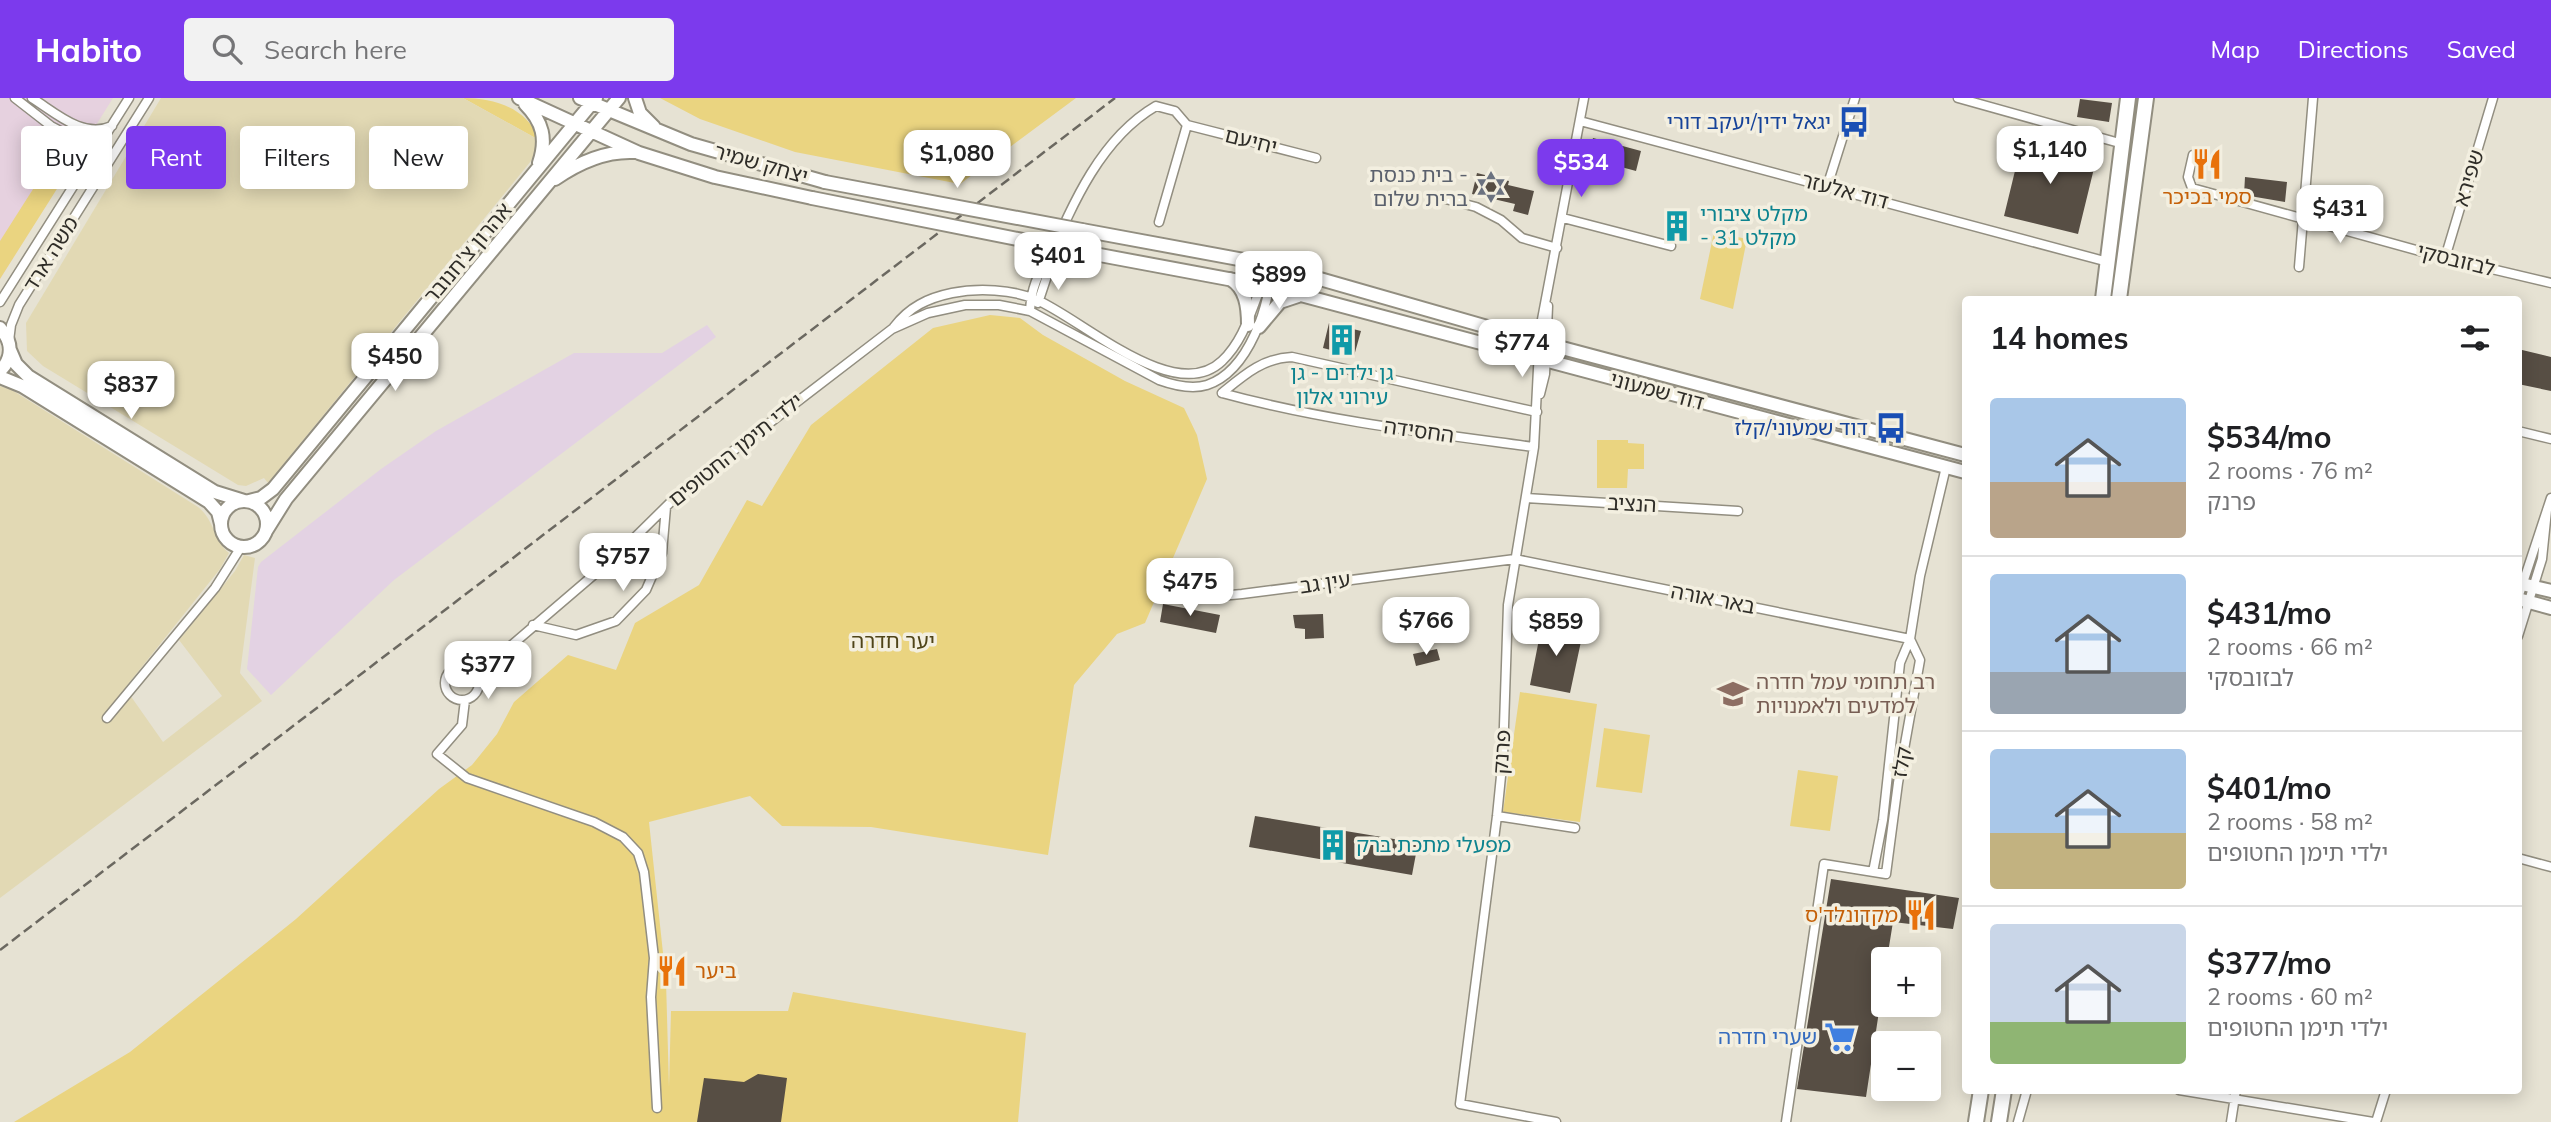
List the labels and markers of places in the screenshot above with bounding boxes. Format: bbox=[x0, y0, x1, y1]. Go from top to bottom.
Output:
bus stop icon: יגאל ידין/יעקב דורי bbox=[1837, 105, 1871, 139]
place label: יגאל ידין/יעקב דורי bbox=[1667, 108, 1831, 134]
pin: $1,140 bbox=[1993, 126, 2107, 186]
pin: $1,080 bbox=[900, 130, 1014, 190]
pin: $534 bbox=[1540, 140, 1622, 199]
restaurant icon: סמי בכיכר bbox=[2190, 147, 2224, 181]
place label: בית כנסת - ברית שלום bbox=[1369, 161, 1468, 211]
synagogue icon: בית כנסת - ברית שלום bbox=[1474, 170, 1508, 204]
place label: סמי בכיכר bbox=[2162, 183, 2252, 209]
pin: $431 bbox=[2299, 186, 2381, 245]
place label: מקלט ציבורי - מקלט 31 bbox=[1700, 200, 1808, 250]
building icon: מקלט ציבורי - מקלט 31 bbox=[1660, 209, 1694, 243]
pin: $401 bbox=[1017, 232, 1099, 292]
pin: $899 bbox=[1238, 252, 1320, 311]
pin: $774 bbox=[1481, 320, 1563, 379]
building icon: גן ילדים - גן עירוני אלון bbox=[1325, 323, 1359, 357]
pin: $450 bbox=[354, 334, 436, 393]
place label: גן ילדים - גן עירוני אלון bbox=[1290, 359, 1394, 409]
pin: $837 bbox=[90, 362, 172, 421]
bus stop icon: דוד שמעוני/קלז bbox=[1874, 411, 1908, 445]
place label: דוד שמעוני/קלז bbox=[1735, 414, 1868, 440]
pin: $757 bbox=[582, 533, 664, 593]
pin: $475 bbox=[1149, 559, 1231, 618]
pin: $766 bbox=[1385, 598, 1467, 657]
pin: $859 bbox=[1515, 598, 1597, 658]
pin: $377 bbox=[447, 642, 529, 701]
place label: רב תחומי עמל חדרה למדעים ולאמנויות bbox=[1756, 668, 1935, 718]
school or university icon: רב תחומי עמל חדרה למדעים ולאמנויות bbox=[1716, 677, 1750, 711]
building icon: מפעלי מתכת ברק bbox=[1316, 828, 1350, 862]
place label: מפעלי מתכת ברק bbox=[1356, 831, 1511, 857]
restaurant icon: מקדונלד'ס bbox=[1904, 898, 1938, 932]
place label: מקדונלד'ס bbox=[1805, 901, 1898, 927]
restaurant icon: ביער bbox=[655, 954, 689, 988]
place label: ביער bbox=[695, 957, 737, 983]
supermarket icon: שערי חדרה bbox=[1823, 1020, 1857, 1054]
place label: שערי חדרה bbox=[1718, 1023, 1817, 1049]

